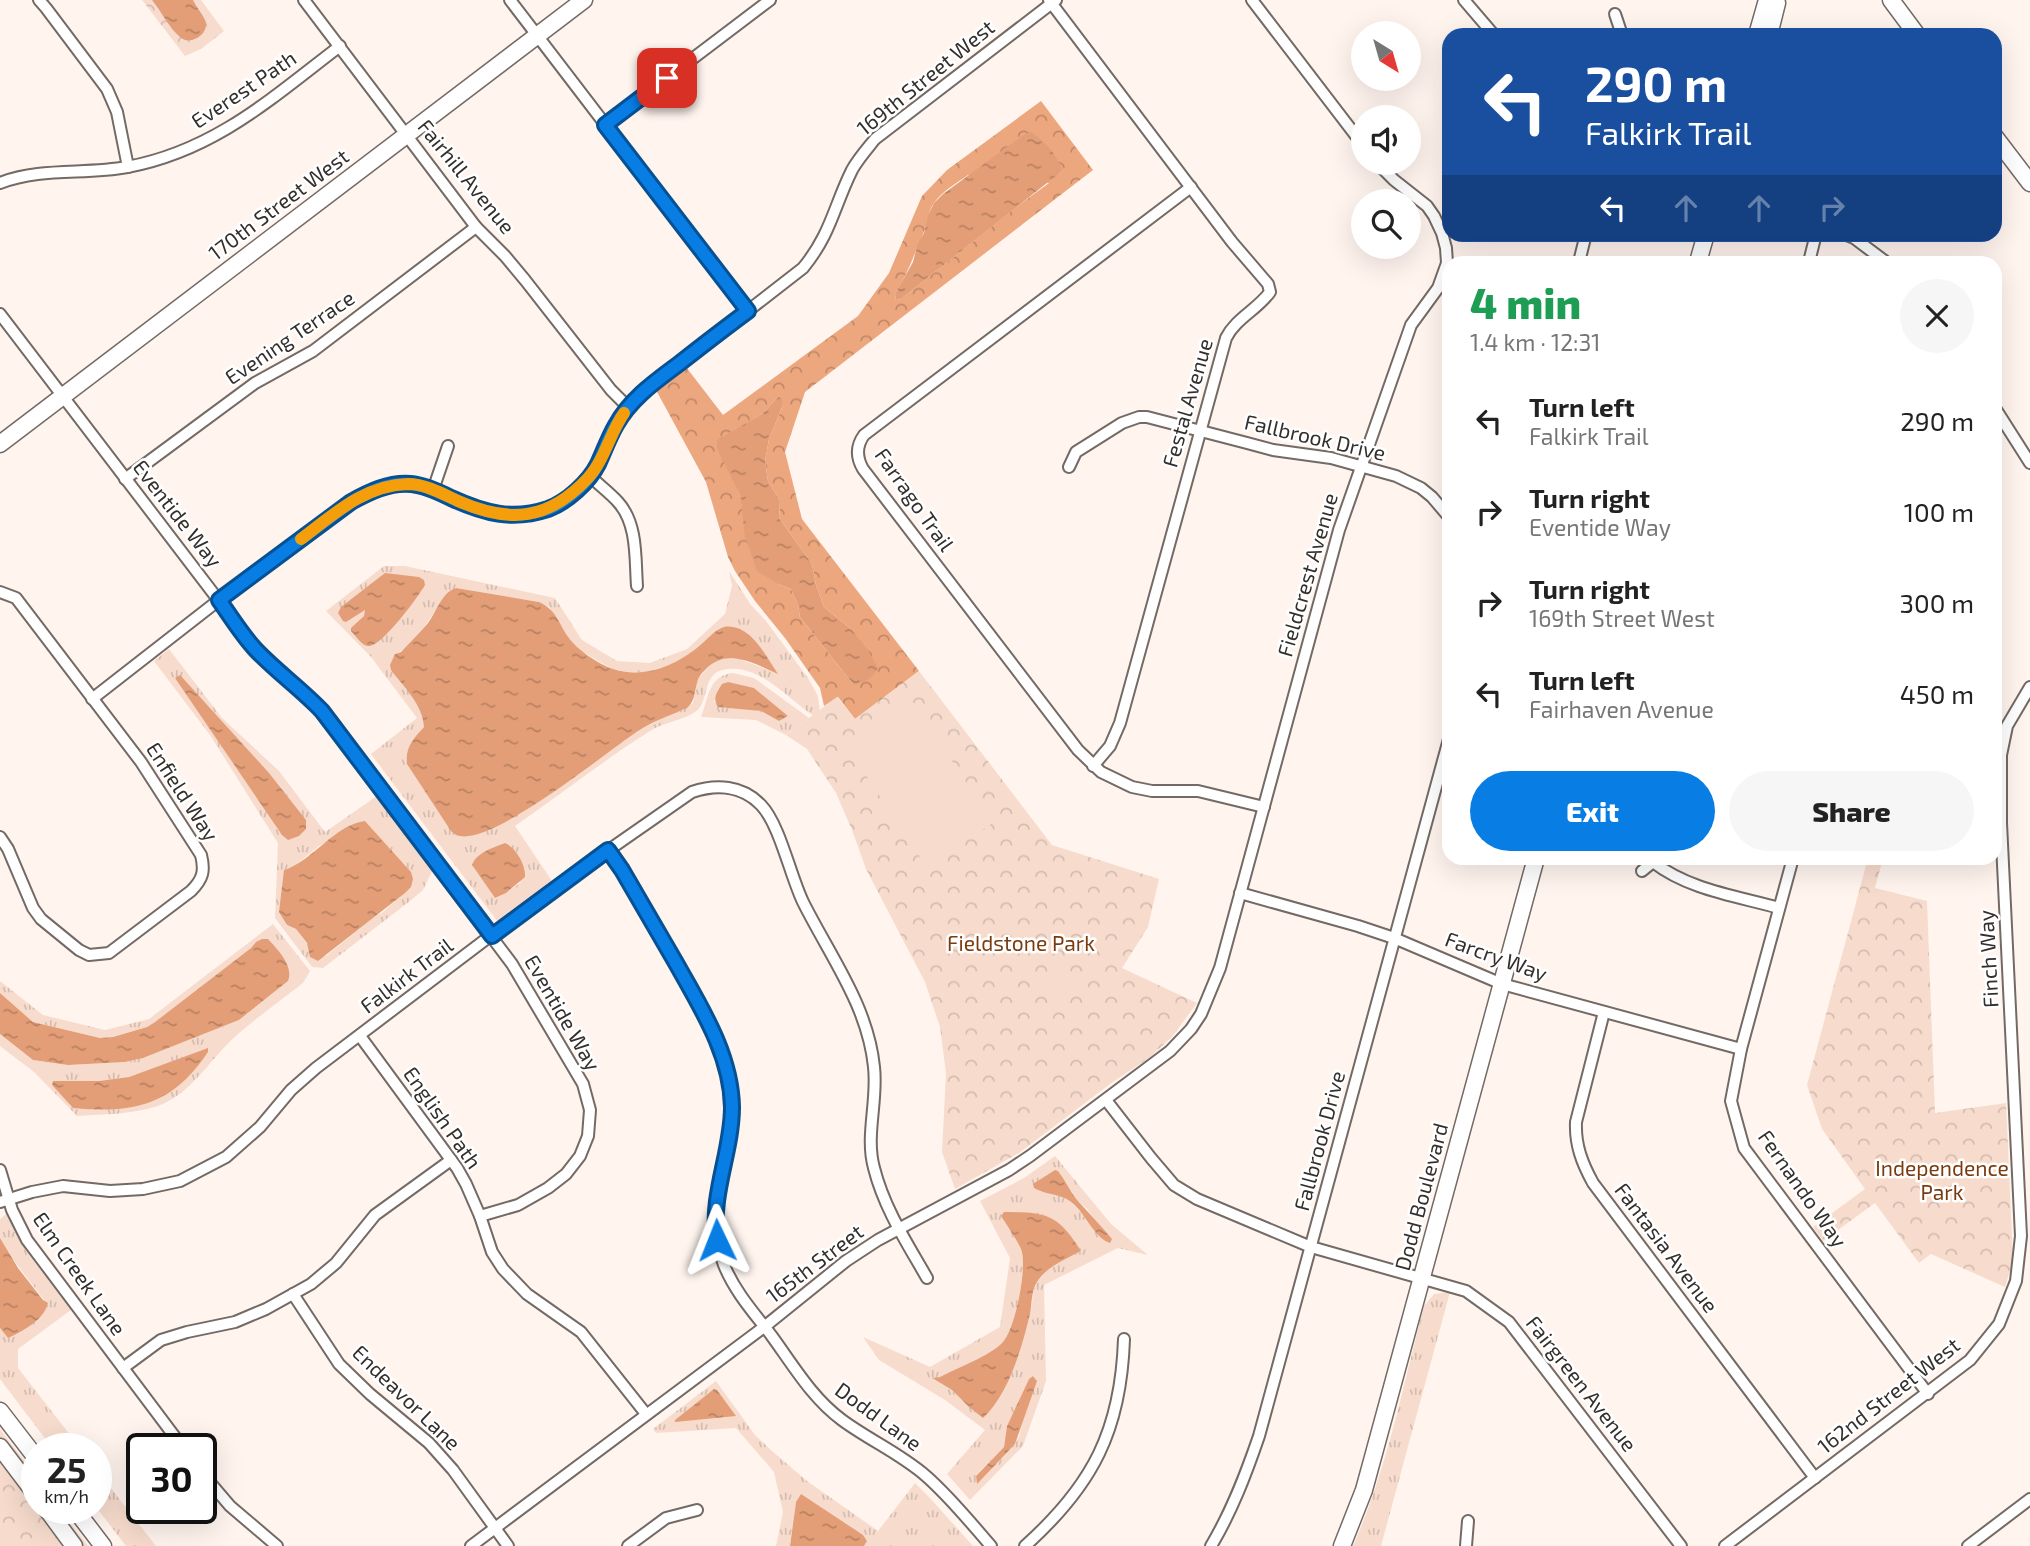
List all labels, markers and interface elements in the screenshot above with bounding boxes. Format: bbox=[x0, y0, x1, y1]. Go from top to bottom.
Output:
street label: 169th Street West bbox=[851, 14, 999, 140]
north arrow bbox=[1351, 21, 1421, 91]
map controls bbox=[1351, 21, 1421, 259]
street label: Everest Path bbox=[186, 45, 300, 133]
pin bbox=[637, 48, 697, 108]
text: 290 m bbox=[1585, 53, 1727, 112]
icon: left bbox=[1470, 56, 1561, 147]
icon: arrive bbox=[648, 59, 686, 97]
button: sound bbox=[1351, 105, 1421, 175]
text: Falkirk Trail bbox=[1585, 113, 1751, 151]
street label: Fairhill Avenue bbox=[413, 114, 521, 238]
street label: 170th Street West bbox=[203, 143, 353, 265]
button: search bbox=[1351, 189, 1421, 259]
icon: left bbox=[1594, 189, 1632, 227]
icon: ahead bbox=[1667, 189, 1705, 227]
icon: ahead bbox=[1740, 189, 1778, 227]
icon: right bbox=[1813, 189, 1851, 227]
text: 4 min bbox=[1470, 277, 1581, 327]
button: close bbox=[1900, 279, 1974, 353]
street label: Evening Terrace bbox=[220, 284, 359, 389]
text: 1.4 km · 12:31 bbox=[1470, 328, 1600, 356]
street label: Festal Avenue bbox=[1156, 335, 1217, 470]
text: Turn left bbox=[1529, 391, 1635, 422]
icon: left bbox=[1470, 402, 1508, 440]
text: 290 m bbox=[1900, 405, 1974, 436]
street label: Fallbrook Drive bbox=[1242, 408, 1388, 465]
text: Falkirk Trail bbox=[1529, 422, 1649, 450]
street label: Farrago Trail bbox=[871, 443, 960, 556]
street label: Eventide Way bbox=[128, 454, 228, 572]
text: Turn right bbox=[1529, 482, 1650, 513]
street label: Fieldcrest Avenue bbox=[1271, 490, 1342, 659]
icon: right bbox=[1470, 493, 1508, 531]
text: 100 m bbox=[1904, 496, 1974, 527]
text: Eventide Way bbox=[1529, 513, 1671, 541]
text: Turn right bbox=[1529, 573, 1650, 604]
icon: right bbox=[1470, 584, 1508, 622]
text: 300 m bbox=[1900, 587, 1974, 618]
text: 169th Street West bbox=[1529, 604, 1715, 632]
text: Turn left bbox=[1529, 664, 1635, 695]
icon: left bbox=[1470, 675, 1508, 713]
text: 450 m bbox=[1900, 678, 1974, 709]
text: Fairhaven Avenue bbox=[1529, 695, 1714, 723]
street label: Enfield Way bbox=[142, 737, 224, 845]
button: Exit bbox=[1470, 771, 1715, 851]
button: Share bbox=[1729, 771, 1974, 851]
street label: Finch Way bbox=[1972, 910, 2003, 1009]
street label: Farcry Way bbox=[1442, 926, 1551, 986]
park label: Fieldstone Park bbox=[947, 930, 1095, 955]
street label: Falkirk Trail bbox=[355, 931, 458, 1018]
street label: Eventide Way bbox=[520, 950, 606, 1075]
street label: English Path bbox=[399, 1061, 488, 1173]
street label: Fallbrook Drive bbox=[1288, 1068, 1349, 1213]
street label: Dodd Boulevard bbox=[1389, 1120, 1452, 1273]
street label: Fernando Way bbox=[1754, 1125, 1853, 1252]
park label: Independence Park bbox=[1875, 1155, 2009, 1204]
street label: Fantasia Avenue bbox=[1610, 1177, 1724, 1317]
position arrow bbox=[680, 1203, 754, 1277]
street label: Elm Creek Lane bbox=[28, 1207, 132, 1340]
street label: 165th Street bbox=[761, 1218, 867, 1307]
street label: Fairgreen Avenue bbox=[1522, 1310, 1643, 1456]
street label: 162nd Street West bbox=[1812, 1332, 1964, 1458]
street label: Endeavor Lane bbox=[348, 1339, 466, 1455]
street label: Dodd Lane bbox=[831, 1376, 927, 1455]
speed limit sign: 30 bbox=[126, 1433, 217, 1524]
text: 25 bbox=[47, 1448, 86, 1490]
text: km/h bbox=[44, 1485, 89, 1507]

